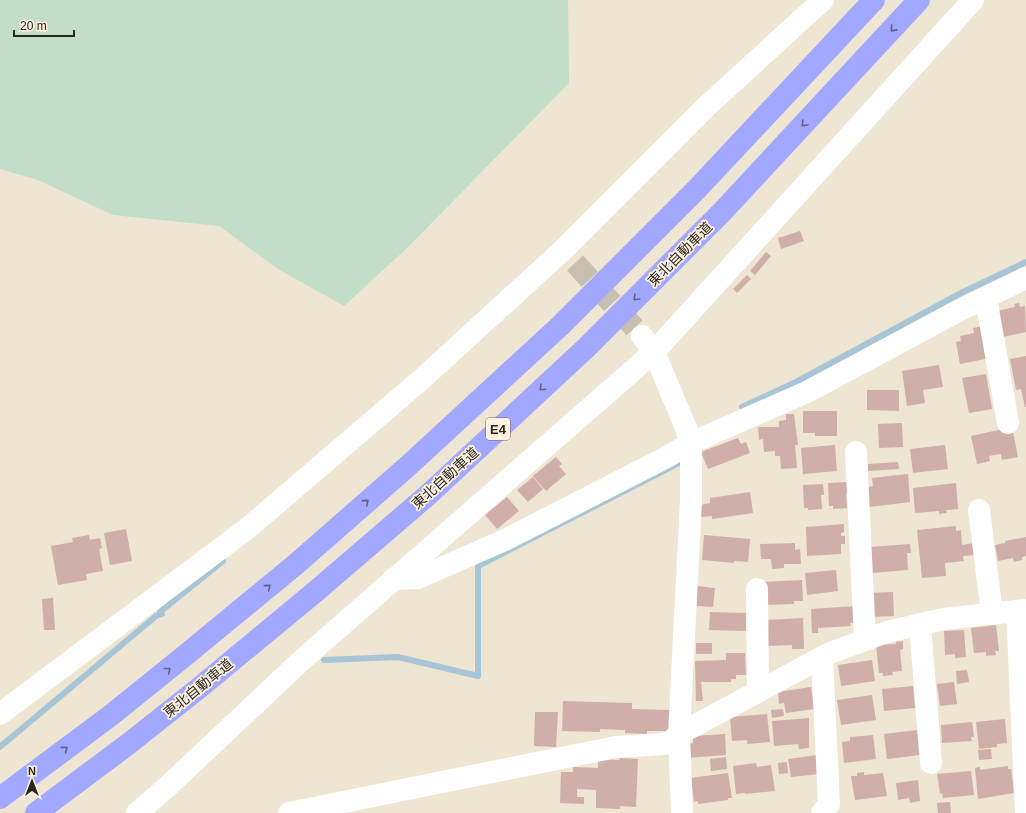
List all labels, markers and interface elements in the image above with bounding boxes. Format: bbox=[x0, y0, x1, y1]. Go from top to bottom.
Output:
scale bar bbox=[14, 12, 74, 38]
text: 20 m bbox=[20, 19, 47, 33]
one-way arrow bbox=[890, 24, 897, 32]
one-way arrow bbox=[801, 119, 809, 127]
street label: 東北自動車道 bbox=[645, 219, 715, 289]
one-way arrow bbox=[633, 293, 641, 301]
one-way arrow bbox=[539, 384, 547, 391]
road number: E4 bbox=[486, 418, 510, 440]
street label: 東北自動車道 bbox=[408, 444, 482, 512]
one-way arrow bbox=[362, 500, 369, 507]
one-way arrow bbox=[263, 585, 270, 592]
street label: 東北自動車道 bbox=[160, 655, 236, 721]
one-way arrow bbox=[163, 667, 170, 674]
one-way arrow bbox=[60, 747, 67, 754]
north arrow bbox=[12, 761, 52, 801]
text: N bbox=[28, 765, 36, 777]

